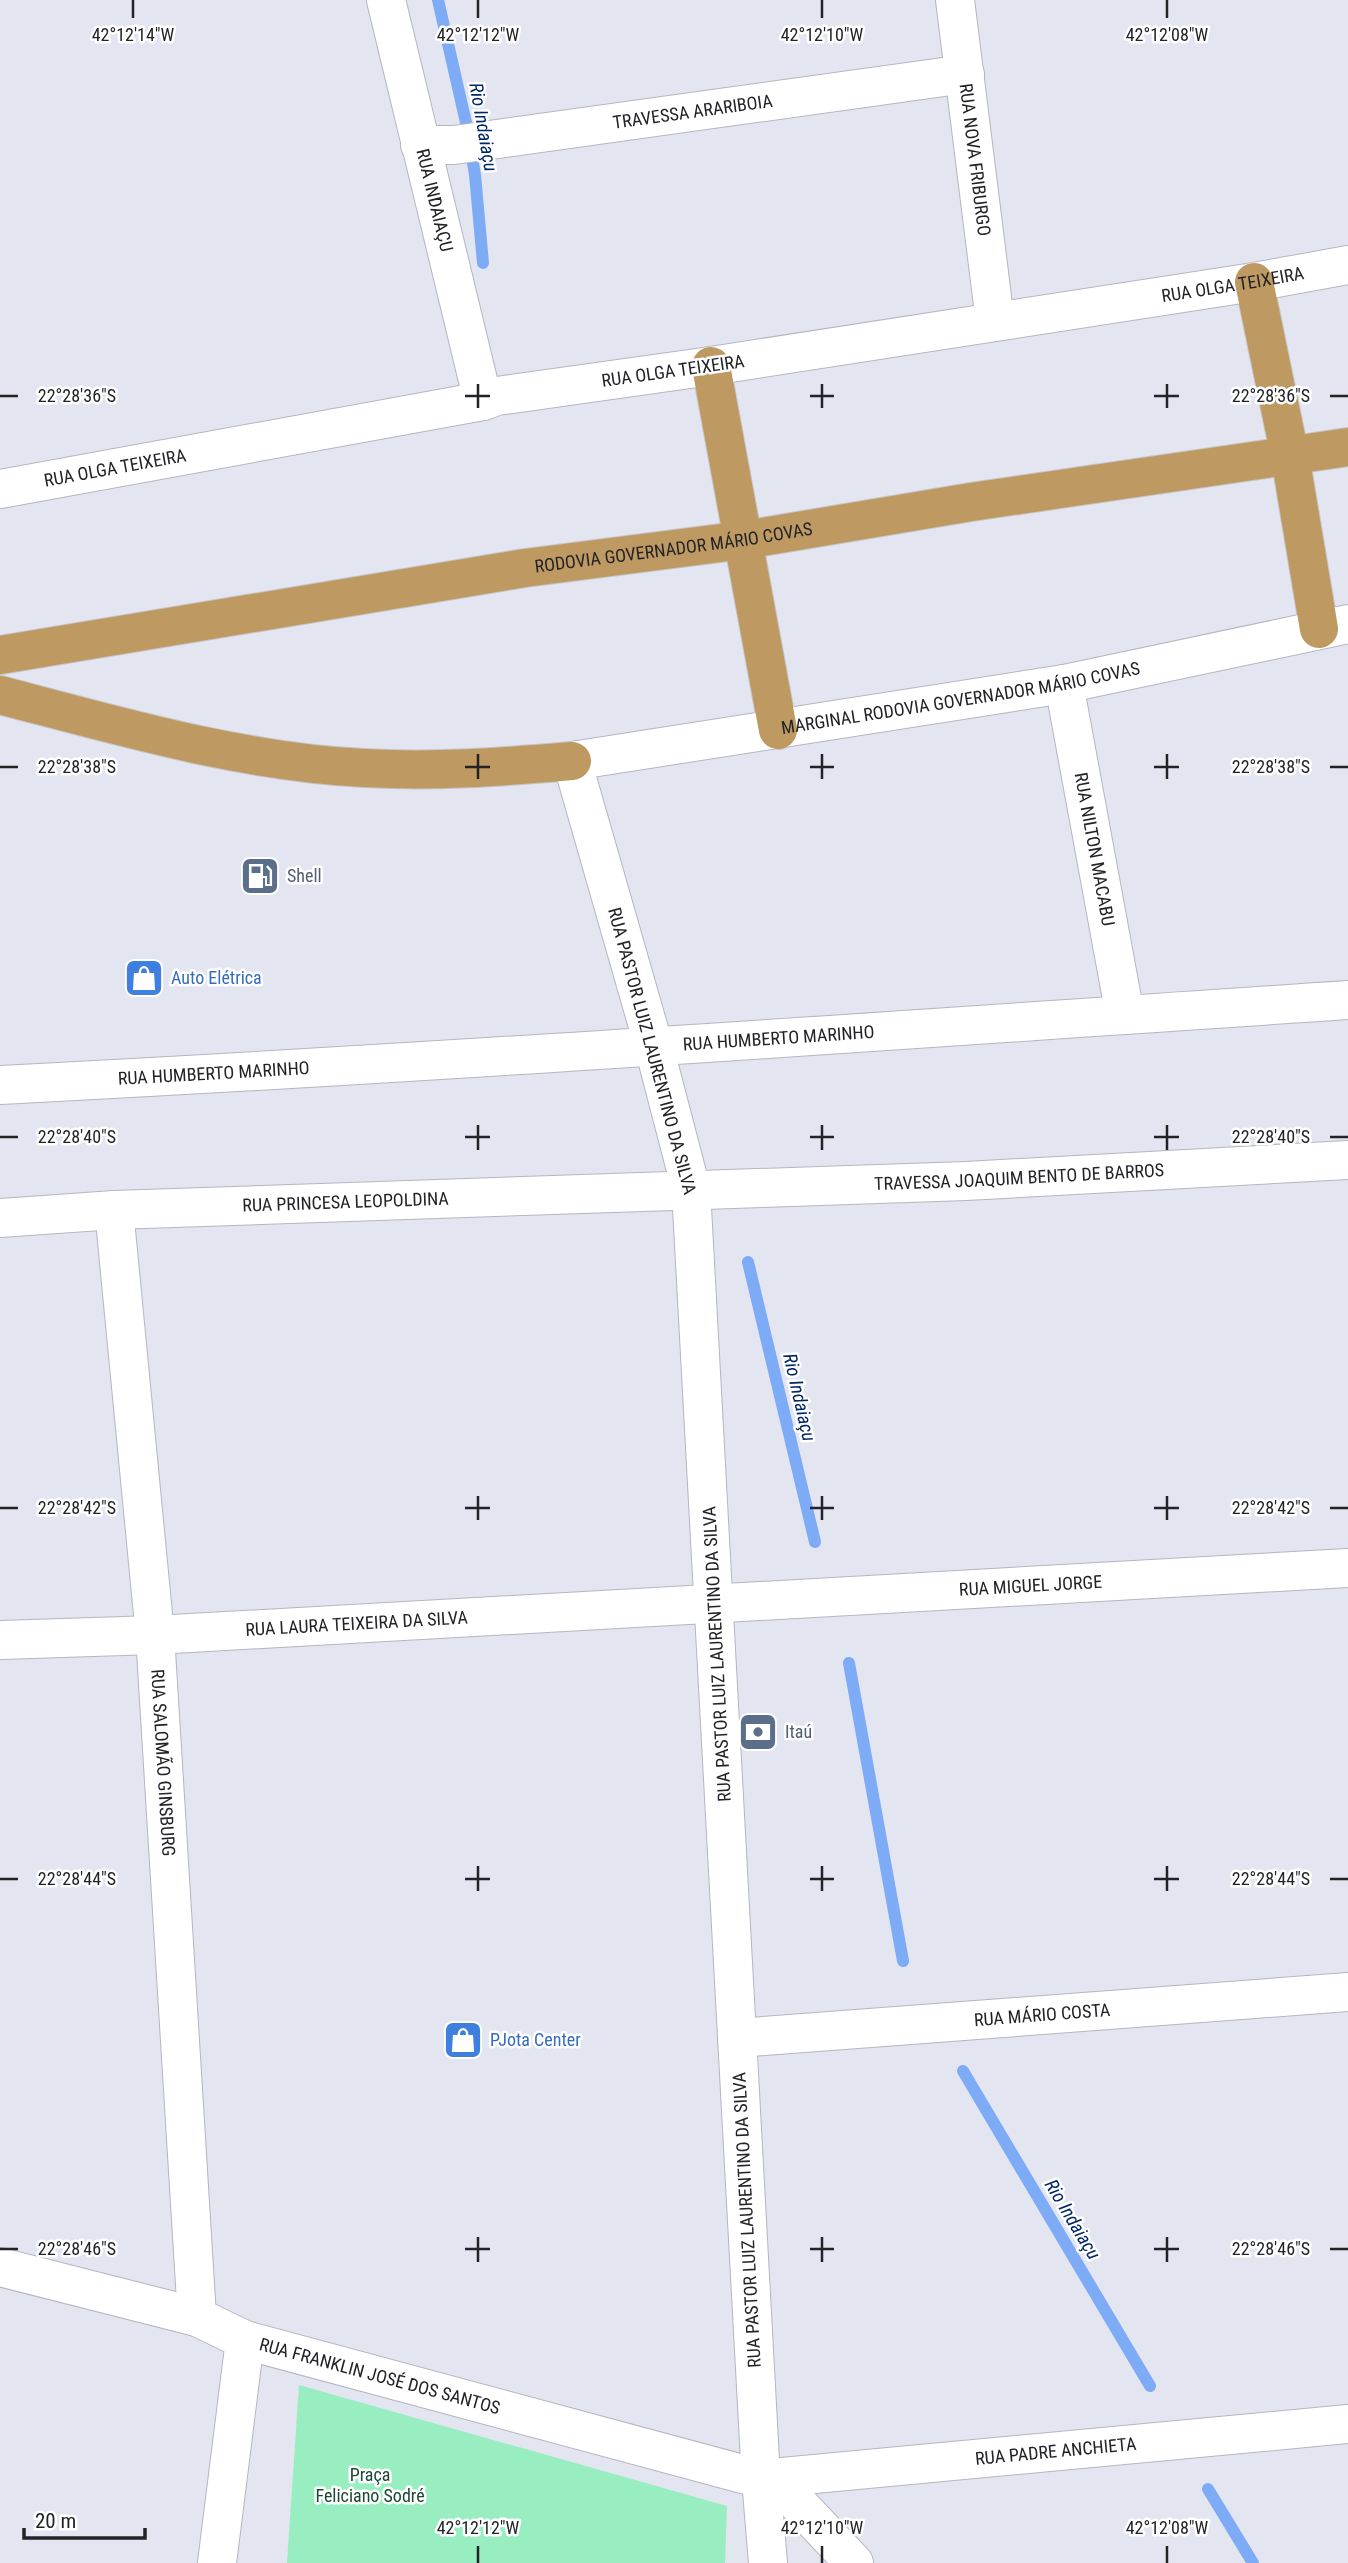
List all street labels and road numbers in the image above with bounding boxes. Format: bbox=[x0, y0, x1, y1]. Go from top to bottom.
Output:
street label: RUA NOVA FRIBURGO bbox=[955, 82, 995, 237]
street label: TRAVESSA ARARIBOIA bbox=[611, 90, 774, 133]
street label: RUA INDAIAÇU bbox=[412, 146, 458, 254]
street label: RUA OLGA TEIXEIRA bbox=[1160, 262, 1306, 306]
street label: RUA OLGA TEIXEIRA bbox=[600, 350, 746, 391]
street label: RUA OLGA TEIXEIRA bbox=[42, 444, 188, 491]
street label: RODOVIA GOVERNADOR MÁRIO COVAS bbox=[533, 518, 814, 577]
street label: MARGINAL RODOVIA GOVERNADOR MÁRIO COVAS bbox=[780, 657, 1142, 738]
street label: RUA NILTON MACABU bbox=[1071, 771, 1119, 928]
street label: RUA PASTOR LUIZ LAURENTINO DA SILVA bbox=[604, 905, 701, 1197]
street label: RUA HUMBERTO MARINHO bbox=[682, 1021, 875, 1055]
street label: RUA HUMBERTO MARINHO bbox=[117, 1057, 310, 1089]
street label: TRAVESSA JOAQUIM BENTO DE BARROS bbox=[874, 1159, 1165, 1194]
street label: RUA PRINCESA LEOPOLDINA bbox=[242, 1188, 450, 1216]
street label: RUA PASTOR LUIZ LAURENTINO DA SILVA bbox=[698, 1505, 735, 1802]
street label: RUA MIGUEL JORGE bbox=[958, 1571, 1103, 1600]
street label: RUA LAURA TEIXEIRA DA SILVA bbox=[245, 1606, 469, 1640]
street label: RUA SALOMÃO GINSBURG bbox=[147, 1669, 180, 1857]
street label: RUA MÁRIO COSTA bbox=[973, 1999, 1112, 2030]
street label: RUA PASTOR LUIZ LAURENTINO DA SILVA bbox=[728, 2071, 765, 2368]
street label: RUA FRANKLIN JOSÉ DOS SANTOS bbox=[257, 2333, 503, 2418]
street label: RUA PADRE ANCHIETA bbox=[974, 2433, 1138, 2469]

